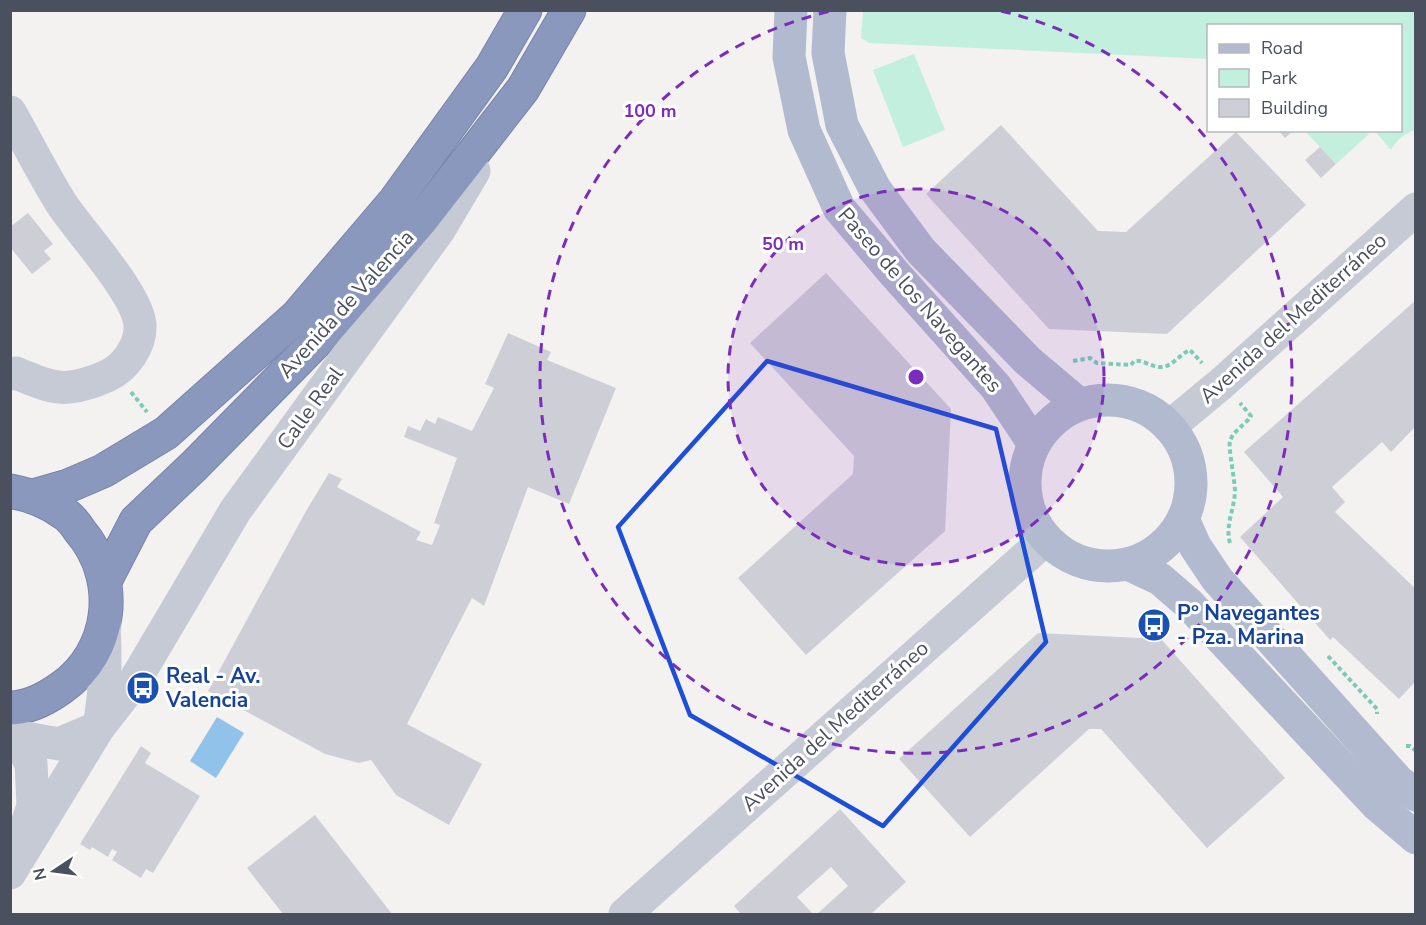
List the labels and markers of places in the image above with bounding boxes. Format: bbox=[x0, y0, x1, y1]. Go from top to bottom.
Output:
centre of rings bbox=[906, 367, 926, 387]
place label: Pº Navegantes - Pza. Marina bbox=[1177, 599, 1320, 651]
bus stop icon: Pº Navegantes - Pza. Marina bbox=[1136, 607, 1172, 643]
place label: Real - Av. Valencia bbox=[165, 662, 260, 714]
bus stop icon: Real - Av. Valencia bbox=[125, 670, 161, 706]

